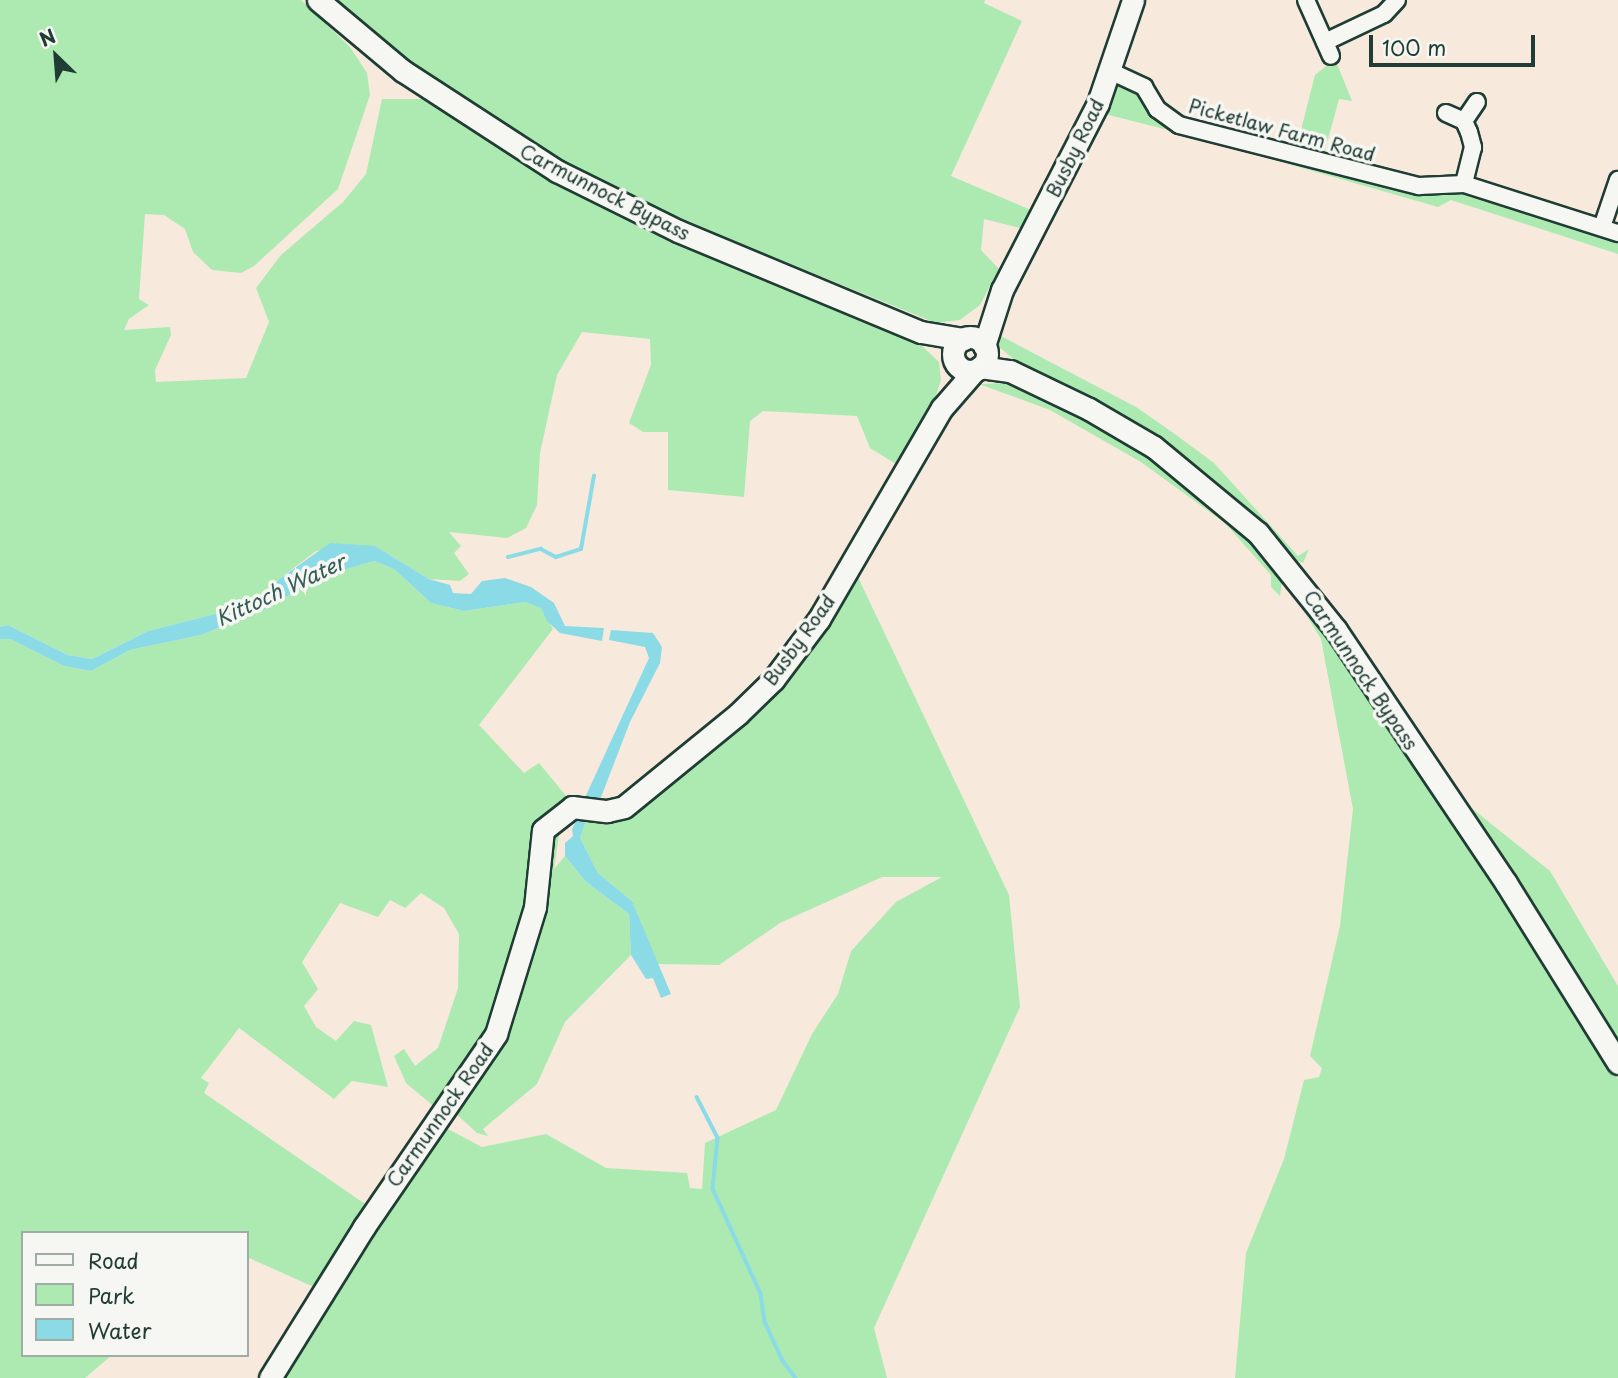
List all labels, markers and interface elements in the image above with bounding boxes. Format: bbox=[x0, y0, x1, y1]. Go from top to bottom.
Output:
north arrow bbox=[21, 21, 91, 91]
text: N bbox=[34, 21, 60, 53]
scale bar bbox=[1373, 21, 1539, 65]
text: 100 m bbox=[1382, 31, 1446, 63]
street label: Picketlaw Farm Road bbox=[1186, 94, 1378, 166]
street label: Busby Road bbox=[1041, 95, 1109, 201]
street label: Carmunnock Bypass bbox=[516, 139, 694, 245]
water label: Kittoch Water bbox=[211, 548, 349, 630]
street label: Carmunnock Bypass bbox=[1299, 585, 1423, 755]
street label: Busby Road bbox=[758, 590, 840, 690]
street label: Carmunnock Road bbox=[382, 1039, 498, 1191]
legend bbox=[21, 1231, 248, 1357]
text: Road bbox=[88, 1244, 139, 1276]
text: Park bbox=[88, 1279, 135, 1311]
text: Water bbox=[88, 1314, 151, 1346]

